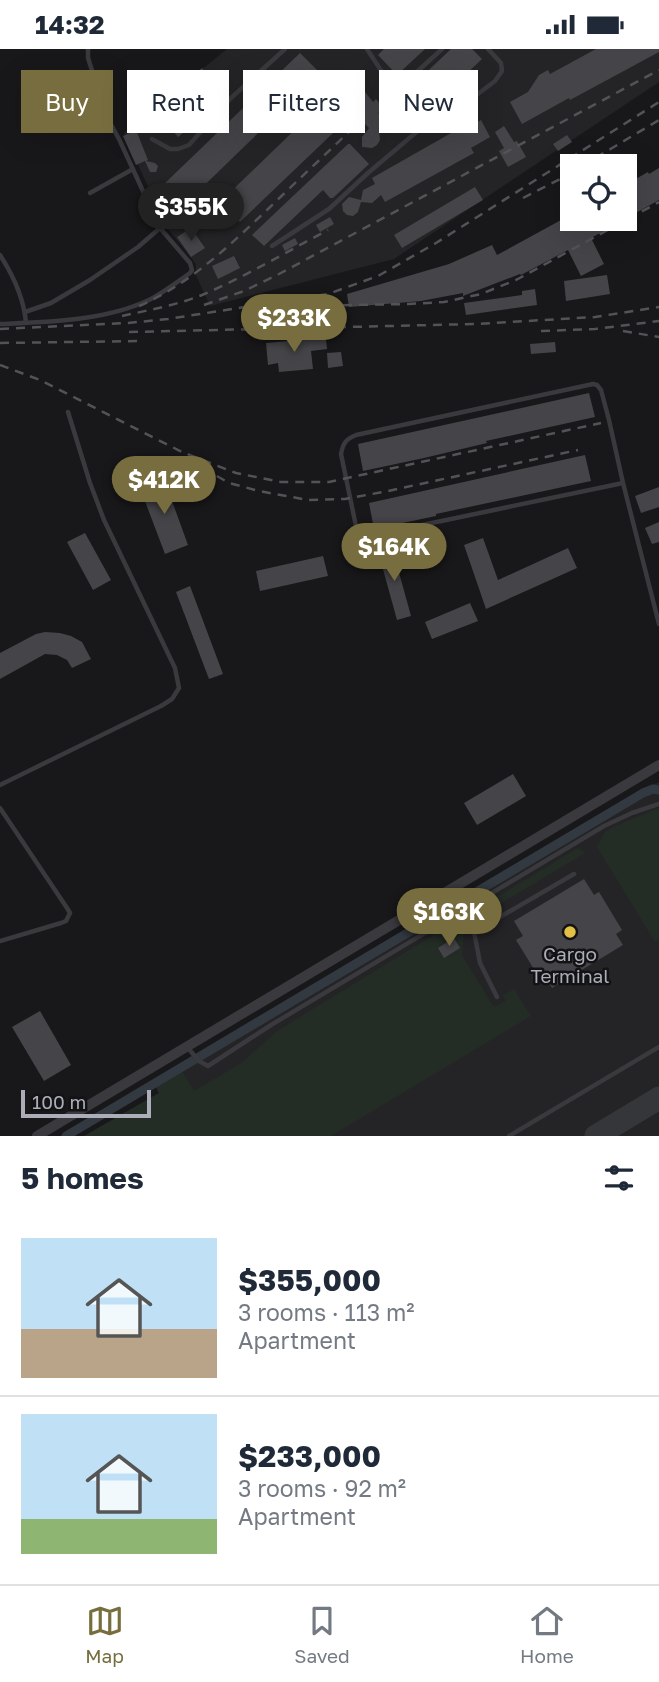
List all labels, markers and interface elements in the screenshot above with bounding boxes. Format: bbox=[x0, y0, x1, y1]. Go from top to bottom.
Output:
text: 14:32 bbox=[35, 9, 105, 40]
chip: Buy bbox=[21, 70, 113, 133]
chip: Rent bbox=[127, 70, 229, 133]
chip: Filters bbox=[243, 70, 365, 133]
chip: New bbox=[379, 70, 478, 133]
map controls bbox=[560, 154, 637, 231]
button: locate bbox=[560, 154, 637, 231]
pin: $355K bbox=[142, 183, 240, 243]
text: $355K bbox=[154, 192, 228, 220]
pin: $233K bbox=[245, 295, 343, 354]
text: $233K bbox=[257, 303, 331, 331]
pin: $412K bbox=[115, 456, 213, 516]
text: $412K bbox=[128, 465, 200, 493]
pin: $164K bbox=[345, 524, 443, 583]
text: $164K bbox=[358, 532, 430, 560]
pin: $163K bbox=[400, 888, 498, 948]
text: $163K bbox=[413, 897, 485, 925]
marker: Cargo Terminal bbox=[562, 924, 578, 940]
place label: Cargo Terminal bbox=[531, 942, 609, 987]
scale bar bbox=[21, 1087, 150, 1119]
text: 100 m bbox=[32, 1090, 86, 1113]
icon: filters bbox=[600, 1159, 638, 1197]
text: 5 homes bbox=[21, 1160, 144, 1196]
text: $355,000 bbox=[238, 1262, 381, 1298]
icon: home bbox=[77, 1266, 161, 1350]
text: 3 rooms · 113 m² bbox=[238, 1298, 415, 1326]
text: Apartment bbox=[238, 1326, 356, 1354]
text: $233,000 bbox=[238, 1438, 381, 1474]
icon: home bbox=[77, 1442, 161, 1526]
text: 3 rooms · 92 m² bbox=[238, 1474, 406, 1502]
text: Apartment bbox=[238, 1502, 356, 1530]
tab: Map bbox=[85, 1602, 124, 1667]
tab: Saved bbox=[294, 1602, 350, 1667]
tab: Home bbox=[520, 1602, 574, 1667]

